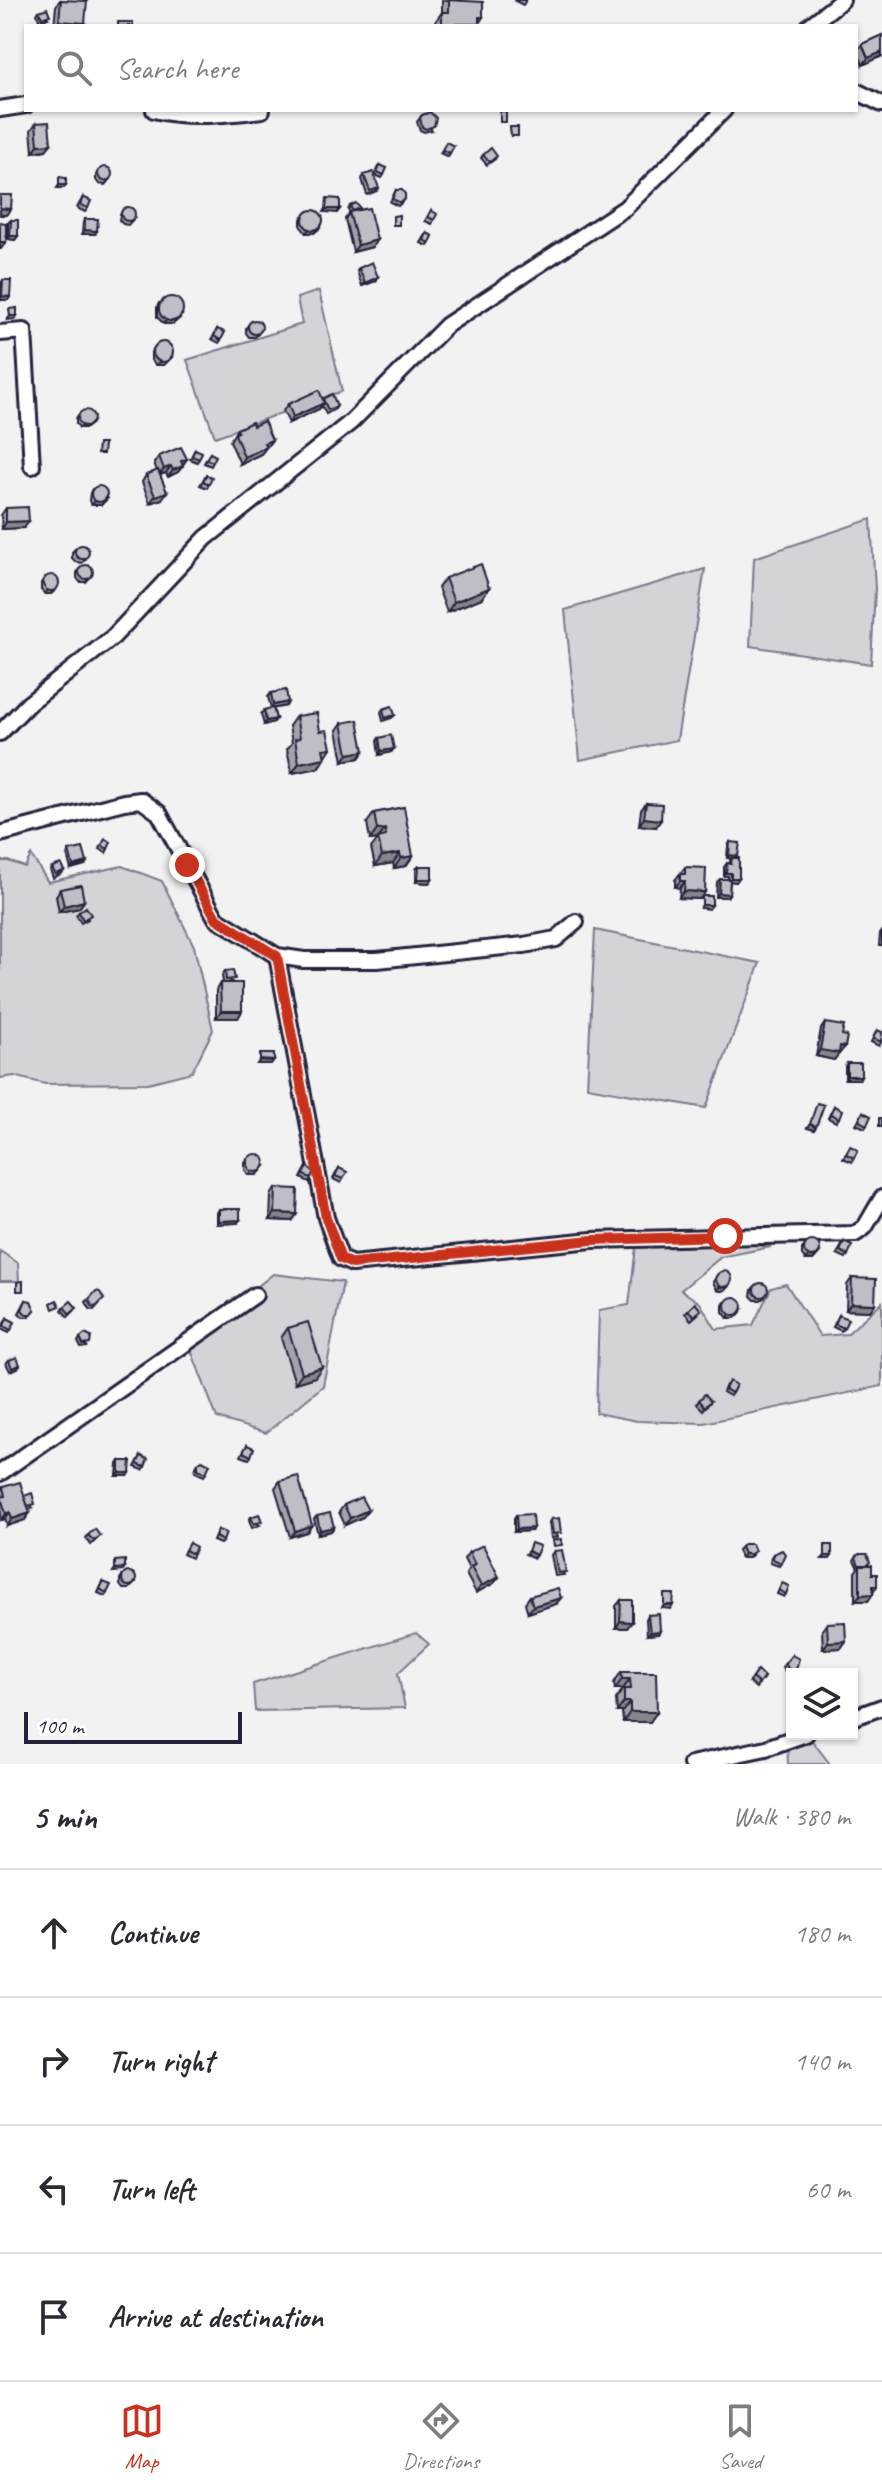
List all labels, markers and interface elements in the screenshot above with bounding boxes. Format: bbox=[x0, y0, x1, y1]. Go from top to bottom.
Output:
search box bbox=[24, 24, 858, 112]
icon: search bbox=[52, 46, 96, 90]
text: Search here bbox=[116, 49, 238, 87]
route end bbox=[169, 847, 205, 883]
route start bbox=[707, 1218, 743, 1254]
map controls bbox=[786, 1668, 858, 1740]
button: layers bbox=[786, 1668, 858, 1740]
scale bar bbox=[24, 1708, 242, 1744]
text: 100 m bbox=[36, 1712, 83, 1740]
text: 5 min bbox=[32, 1795, 97, 1838]
text: Walk · 380 m bbox=[733, 1800, 850, 1833]
icon: ahead bbox=[32, 1911, 76, 1955]
text: Continue bbox=[108, 1914, 198, 1952]
text: 180 m bbox=[794, 1917, 850, 1950]
icon: right bbox=[32, 2039, 76, 2083]
text: Turn right bbox=[108, 2042, 213, 2080]
text: 140 m bbox=[794, 2045, 850, 2078]
icon: left bbox=[32, 2167, 76, 2211]
text: Turn left bbox=[108, 2170, 195, 2208]
text: 60 m bbox=[806, 2173, 850, 2206]
icon: arrive bbox=[32, 2295, 76, 2339]
text: Arrive at destination bbox=[108, 2298, 323, 2336]
tab: Map bbox=[120, 2399, 164, 2475]
tab: Directions bbox=[403, 2399, 479, 2475]
tab: Saved bbox=[718, 2399, 762, 2475]

